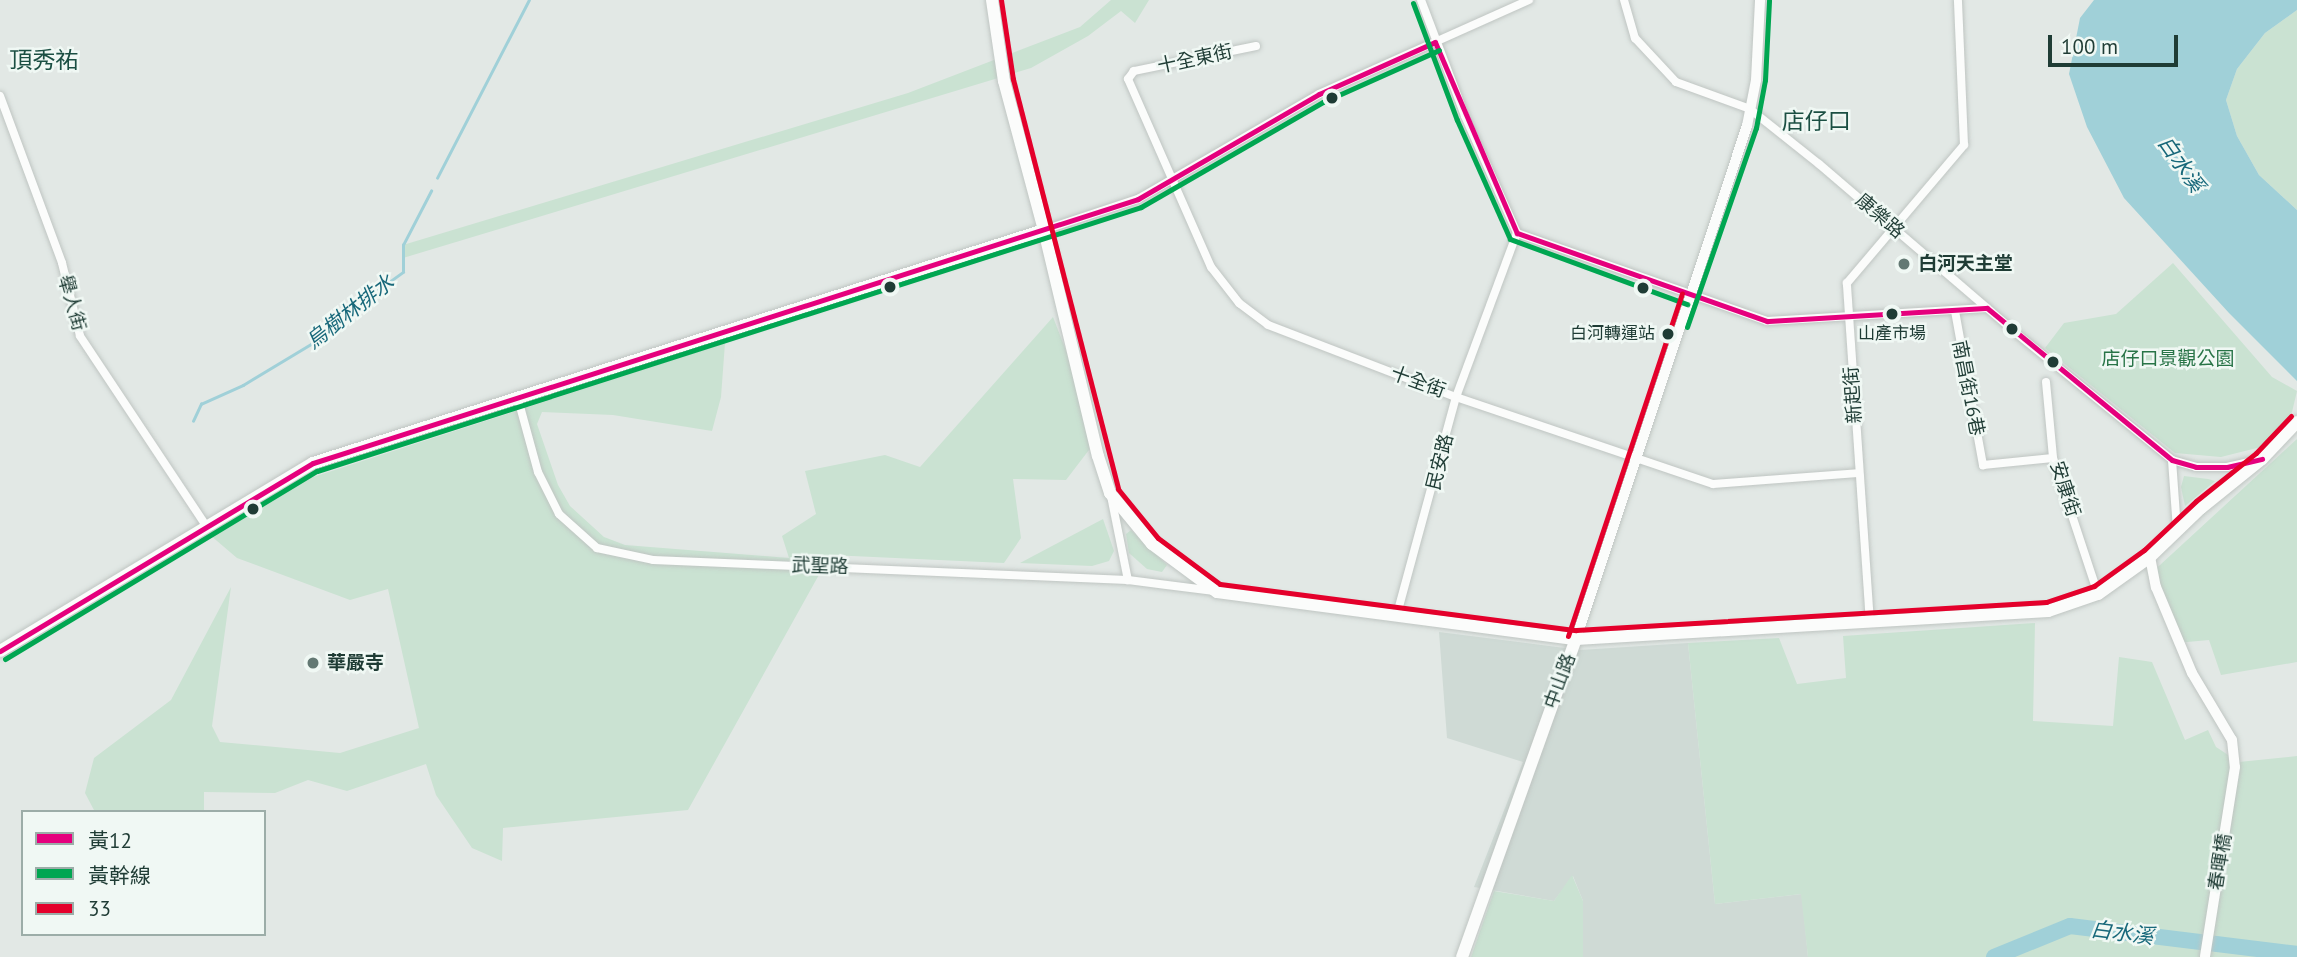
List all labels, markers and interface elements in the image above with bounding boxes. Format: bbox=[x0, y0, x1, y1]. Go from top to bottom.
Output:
scale bar bbox=[2052, 21, 2182, 65]
text: 100 m bbox=[2061, 33, 2118, 60]
street label: 十全東街 bbox=[1155, 40, 1235, 78]
district label: 頂秀祐 bbox=[10, 46, 78, 74]
unlabelled marker bbox=[1325, 91, 1339, 105]
district label: 店仔口 bbox=[1782, 107, 1850, 135]
water label: 白水溪 bbox=[2153, 131, 2209, 197]
street label: 康樂路 bbox=[1851, 189, 1909, 243]
place label: 白河天主堂 bbox=[1918, 253, 2013, 275]
marker: 白河天主堂 bbox=[1896, 256, 1912, 272]
water label: 烏樹林排水 bbox=[301, 270, 399, 354]
street label: 舉人街 bbox=[54, 273, 90, 333]
unlabelled marker bbox=[883, 280, 897, 294]
unlabelled marker bbox=[1636, 281, 1650, 295]
marker: 山產市場 bbox=[1885, 307, 1899, 321]
unlabelled marker bbox=[2005, 322, 2019, 336]
place label: 白河轉運站 bbox=[1570, 324, 1655, 344]
place label: 山產市場 bbox=[1858, 324, 1926, 344]
marker: 白河轉運站 bbox=[1661, 327, 1675, 341]
street label: 南昌街16巷 bbox=[1948, 338, 1988, 438]
park label: 店仔口景觀公園 bbox=[2102, 348, 2234, 370]
unlabelled marker bbox=[2046, 355, 2060, 369]
street label: 十全街 bbox=[1387, 362, 1449, 402]
street label: 新起街 bbox=[1840, 366, 1866, 424]
street label: 民安路 bbox=[1422, 432, 1458, 492]
street label: 安康街 bbox=[2045, 458, 2085, 520]
unlabelled marker bbox=[246, 502, 260, 516]
street label: 武聖路 bbox=[791, 554, 849, 578]
street label: 中山路 bbox=[1540, 650, 1580, 712]
place label: 華嚴寺 bbox=[327, 652, 384, 674]
marker: 華嚴寺 bbox=[305, 655, 321, 671]
legend bbox=[21, 810, 266, 936]
text: 黃12 bbox=[88, 827, 132, 854]
street label: 春暉橋 bbox=[2204, 832, 2236, 892]
text: 黃幹線 bbox=[88, 862, 151, 889]
text: 33 bbox=[88, 895, 111, 922]
water label: 白水溪 bbox=[2089, 917, 2155, 949]

